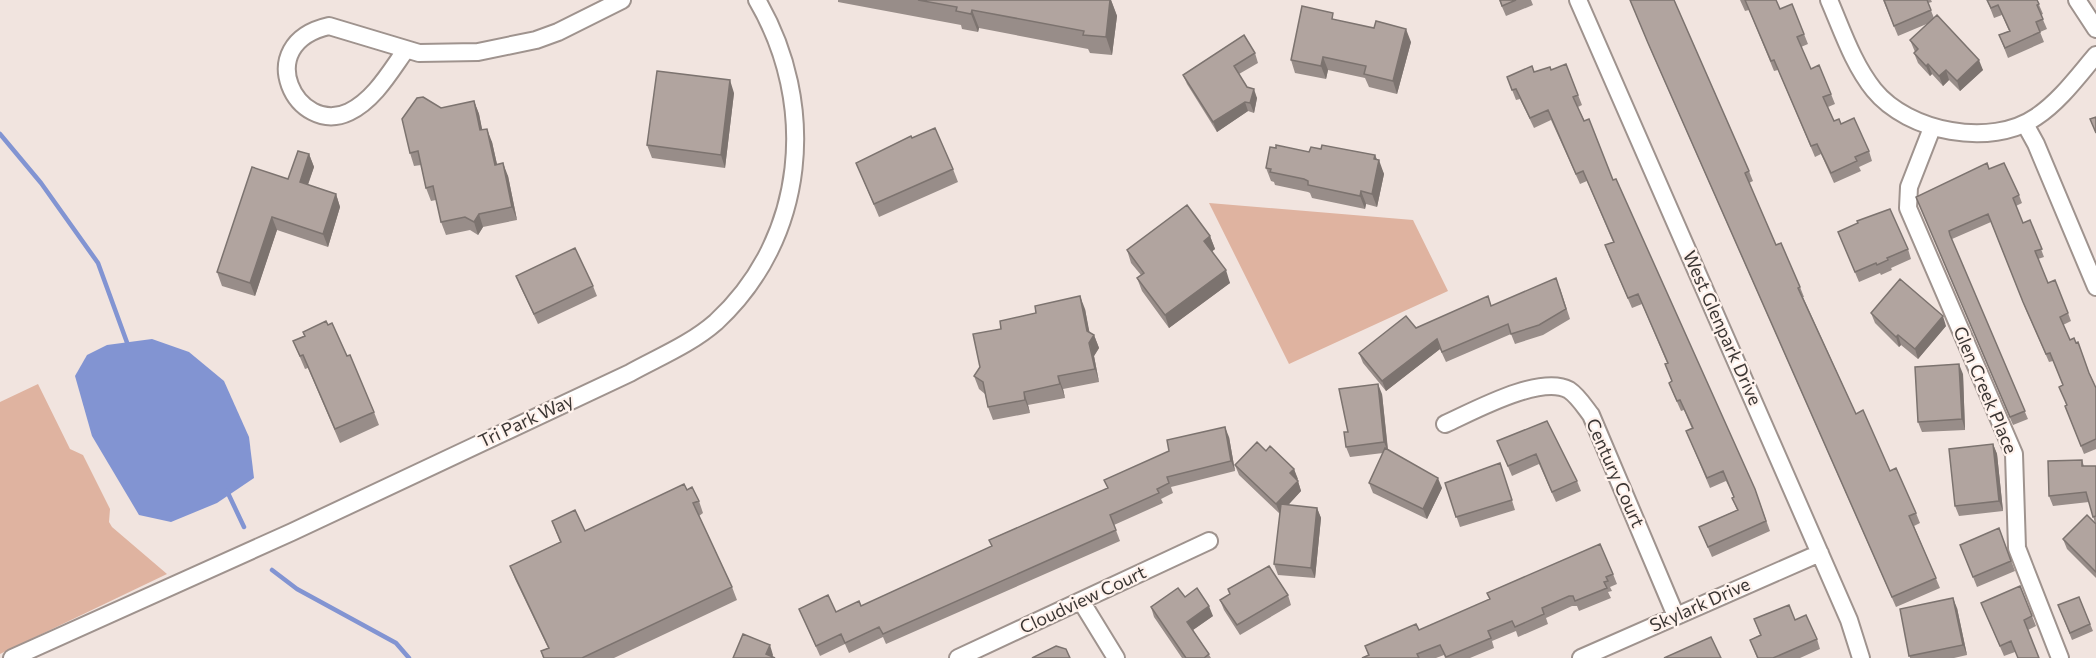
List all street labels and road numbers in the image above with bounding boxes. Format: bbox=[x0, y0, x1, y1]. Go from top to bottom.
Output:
street label: West Glenpark Drive bbox=[1679, 247, 1767, 408]
street label: Glen Creek Place bbox=[1949, 323, 2023, 457]
street label: Tri Park Way bbox=[475, 388, 577, 452]
street label: Century Court bbox=[1582, 415, 1650, 531]
street label: Cloudview Court bbox=[1016, 560, 1149, 638]
street label: Skylark Drive bbox=[1646, 572, 1753, 636]

